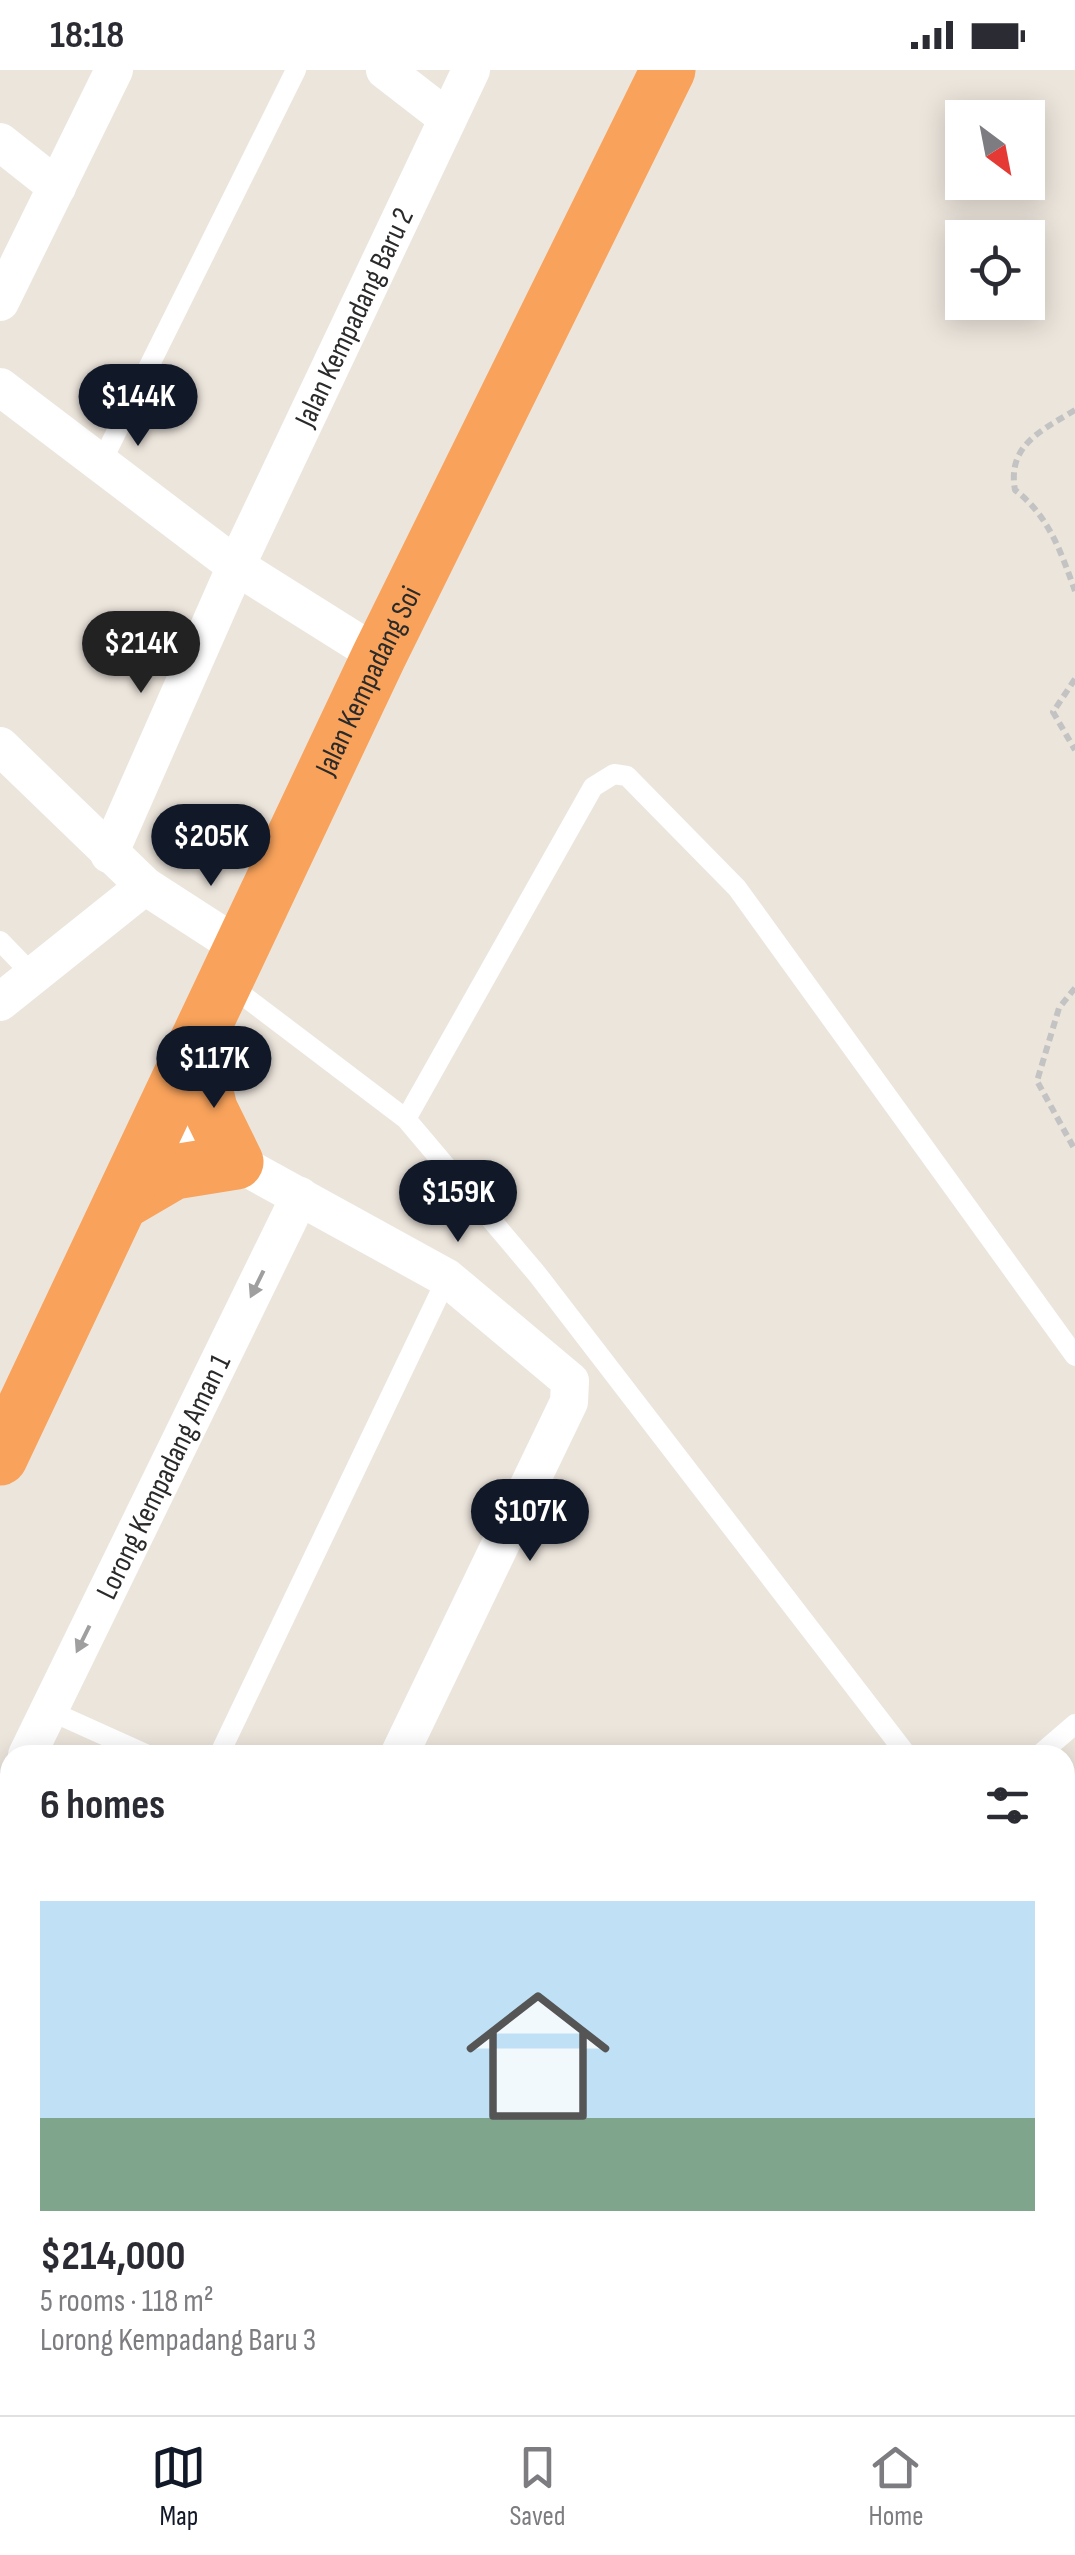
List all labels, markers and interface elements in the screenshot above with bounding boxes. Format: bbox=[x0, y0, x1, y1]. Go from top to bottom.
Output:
text: 18:18 bbox=[50, 13, 124, 58]
north arrow bbox=[945, 100, 1045, 200]
map controls bbox=[945, 100, 1045, 320]
street label: Jalan Kempadang Baru 2 bbox=[287, 203, 422, 434]
button: locate bbox=[945, 220, 1045, 320]
pin: $144K bbox=[68, 364, 208, 449]
text: $144K bbox=[101, 377, 175, 416]
street label: Jalan Kempadang Soi bbox=[308, 581, 430, 782]
pin: $214K bbox=[71, 611, 211, 696]
text: $214K bbox=[104, 624, 178, 663]
pin: $205K bbox=[141, 804, 281, 889]
text: $205K bbox=[173, 817, 249, 856]
pin: $117K bbox=[144, 1026, 284, 1111]
text: $117K bbox=[178, 1039, 250, 1078]
pin: $159K bbox=[388, 1160, 528, 1245]
text: $159K bbox=[421, 1173, 495, 1212]
one-way arrow bbox=[248, 1270, 265, 1299]
street label: Lorong Kempadang Aman 1 bbox=[89, 1348, 239, 1605]
pin: $107K bbox=[460, 1479, 600, 1564]
text: $107K bbox=[493, 1492, 567, 1531]
one-way arrow bbox=[75, 1625, 92, 1654]
icon: filters bbox=[980, 1778, 1035, 1833]
text: 6 homes bbox=[40, 1780, 165, 1831]
icon: home bbox=[448, 1966, 628, 2146]
text: $214,000 bbox=[40, 2231, 186, 2282]
text: 5 rooms · 118 m² bbox=[40, 2282, 214, 2321]
text: Lorong Kempadang Baru 3 bbox=[40, 2321, 316, 2360]
tab: Map bbox=[151, 2440, 206, 2533]
tab: Saved bbox=[509, 2440, 566, 2533]
tab: Home bbox=[868, 2440, 924, 2533]

